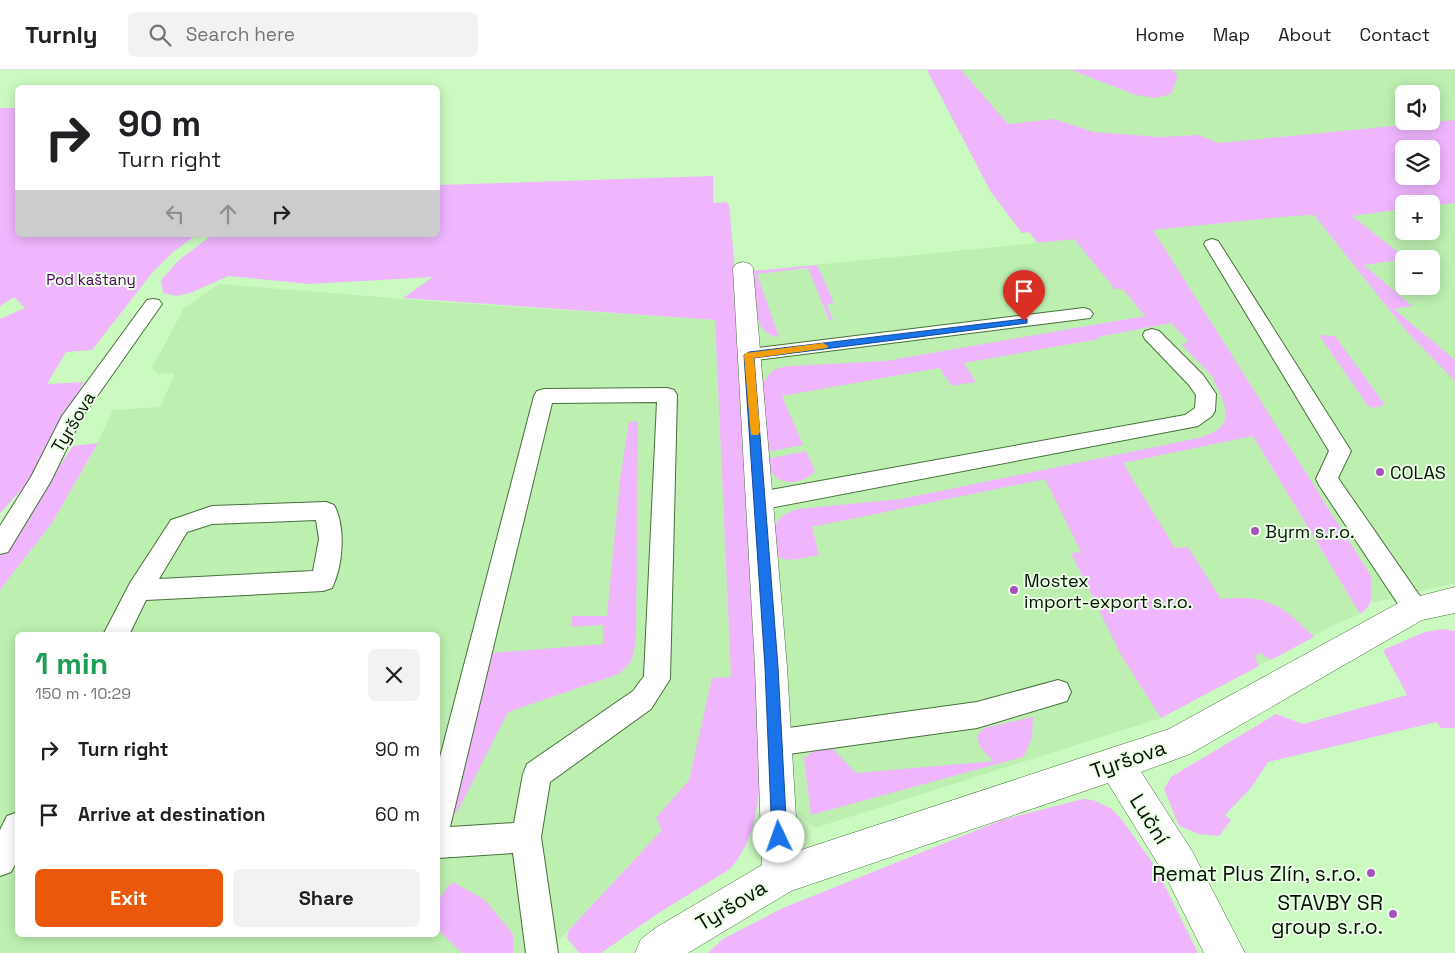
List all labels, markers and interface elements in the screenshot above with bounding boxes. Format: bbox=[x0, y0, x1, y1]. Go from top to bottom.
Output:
search box bbox=[128, 12, 478, 57]
text: Turnly bbox=[25, 19, 98, 50]
icon: search bbox=[146, 21, 174, 49]
text: Search here bbox=[186, 22, 295, 47]
text: Home bbox=[1136, 23, 1185, 46]
text: Map bbox=[1213, 23, 1250, 46]
text: About bbox=[1278, 23, 1332, 46]
text: Contact bbox=[1360, 23, 1430, 46]
map controls bbox=[1395, 85, 1440, 295]
button: sound bbox=[1395, 85, 1440, 130]
text: 90 m bbox=[118, 102, 201, 146]
icon: right bbox=[35, 105, 100, 170]
button: layers bbox=[1395, 140, 1440, 185]
text: Turn right bbox=[118, 145, 221, 173]
button: + bbox=[1395, 195, 1440, 240]
icon: left bbox=[161, 200, 189, 228]
icon: ahead bbox=[214, 200, 242, 228]
icon: right bbox=[267, 200, 295, 228]
button: − bbox=[1395, 250, 1440, 295]
park label: Pod kaštany bbox=[46, 270, 136, 289]
pin bbox=[1003, 270, 1045, 321]
icon: arrive bbox=[1010, 277, 1038, 305]
street label: Tyršova bbox=[46, 387, 100, 457]
place label: COLAS bbox=[1390, 461, 1446, 484]
marker: COLAS bbox=[1374, 466, 1386, 478]
place label: Byrm s.r.o. bbox=[1265, 520, 1354, 543]
marker: Byrm s.r.o. bbox=[1249, 525, 1261, 537]
place label: Mostex import-export s.r.o. bbox=[1024, 569, 1192, 613]
marker: Mostex import-export s.r.o. bbox=[1008, 584, 1020, 596]
text: 1 min bbox=[35, 644, 108, 683]
button: close bbox=[368, 649, 420, 701]
text: 150 m · 10:29 bbox=[35, 683, 131, 704]
street label: Tyršova bbox=[1087, 734, 1169, 784]
icon: right bbox=[35, 736, 63, 764]
text: Turn right bbox=[78, 737, 168, 762]
text: 90 m bbox=[375, 737, 420, 762]
street label: Luční bbox=[1124, 789, 1176, 850]
icon: arrive bbox=[35, 801, 63, 829]
text: Arrive at destination bbox=[78, 802, 266, 827]
text: 60 m bbox=[375, 802, 420, 827]
position arrow bbox=[752, 810, 804, 862]
place label: Remat Plus Zlín, s.r.o. bbox=[1152, 860, 1361, 887]
marker: Remat Plus Zlín, s.r.o. bbox=[1365, 867, 1377, 879]
button: Exit bbox=[35, 869, 223, 927]
button: Share bbox=[233, 869, 420, 927]
street label: Tyršova bbox=[691, 873, 771, 937]
place label: STAVBY SR group s.r.o. bbox=[1271, 889, 1383, 940]
marker: STAVBY SR group s.r.o. bbox=[1387, 908, 1399, 920]

